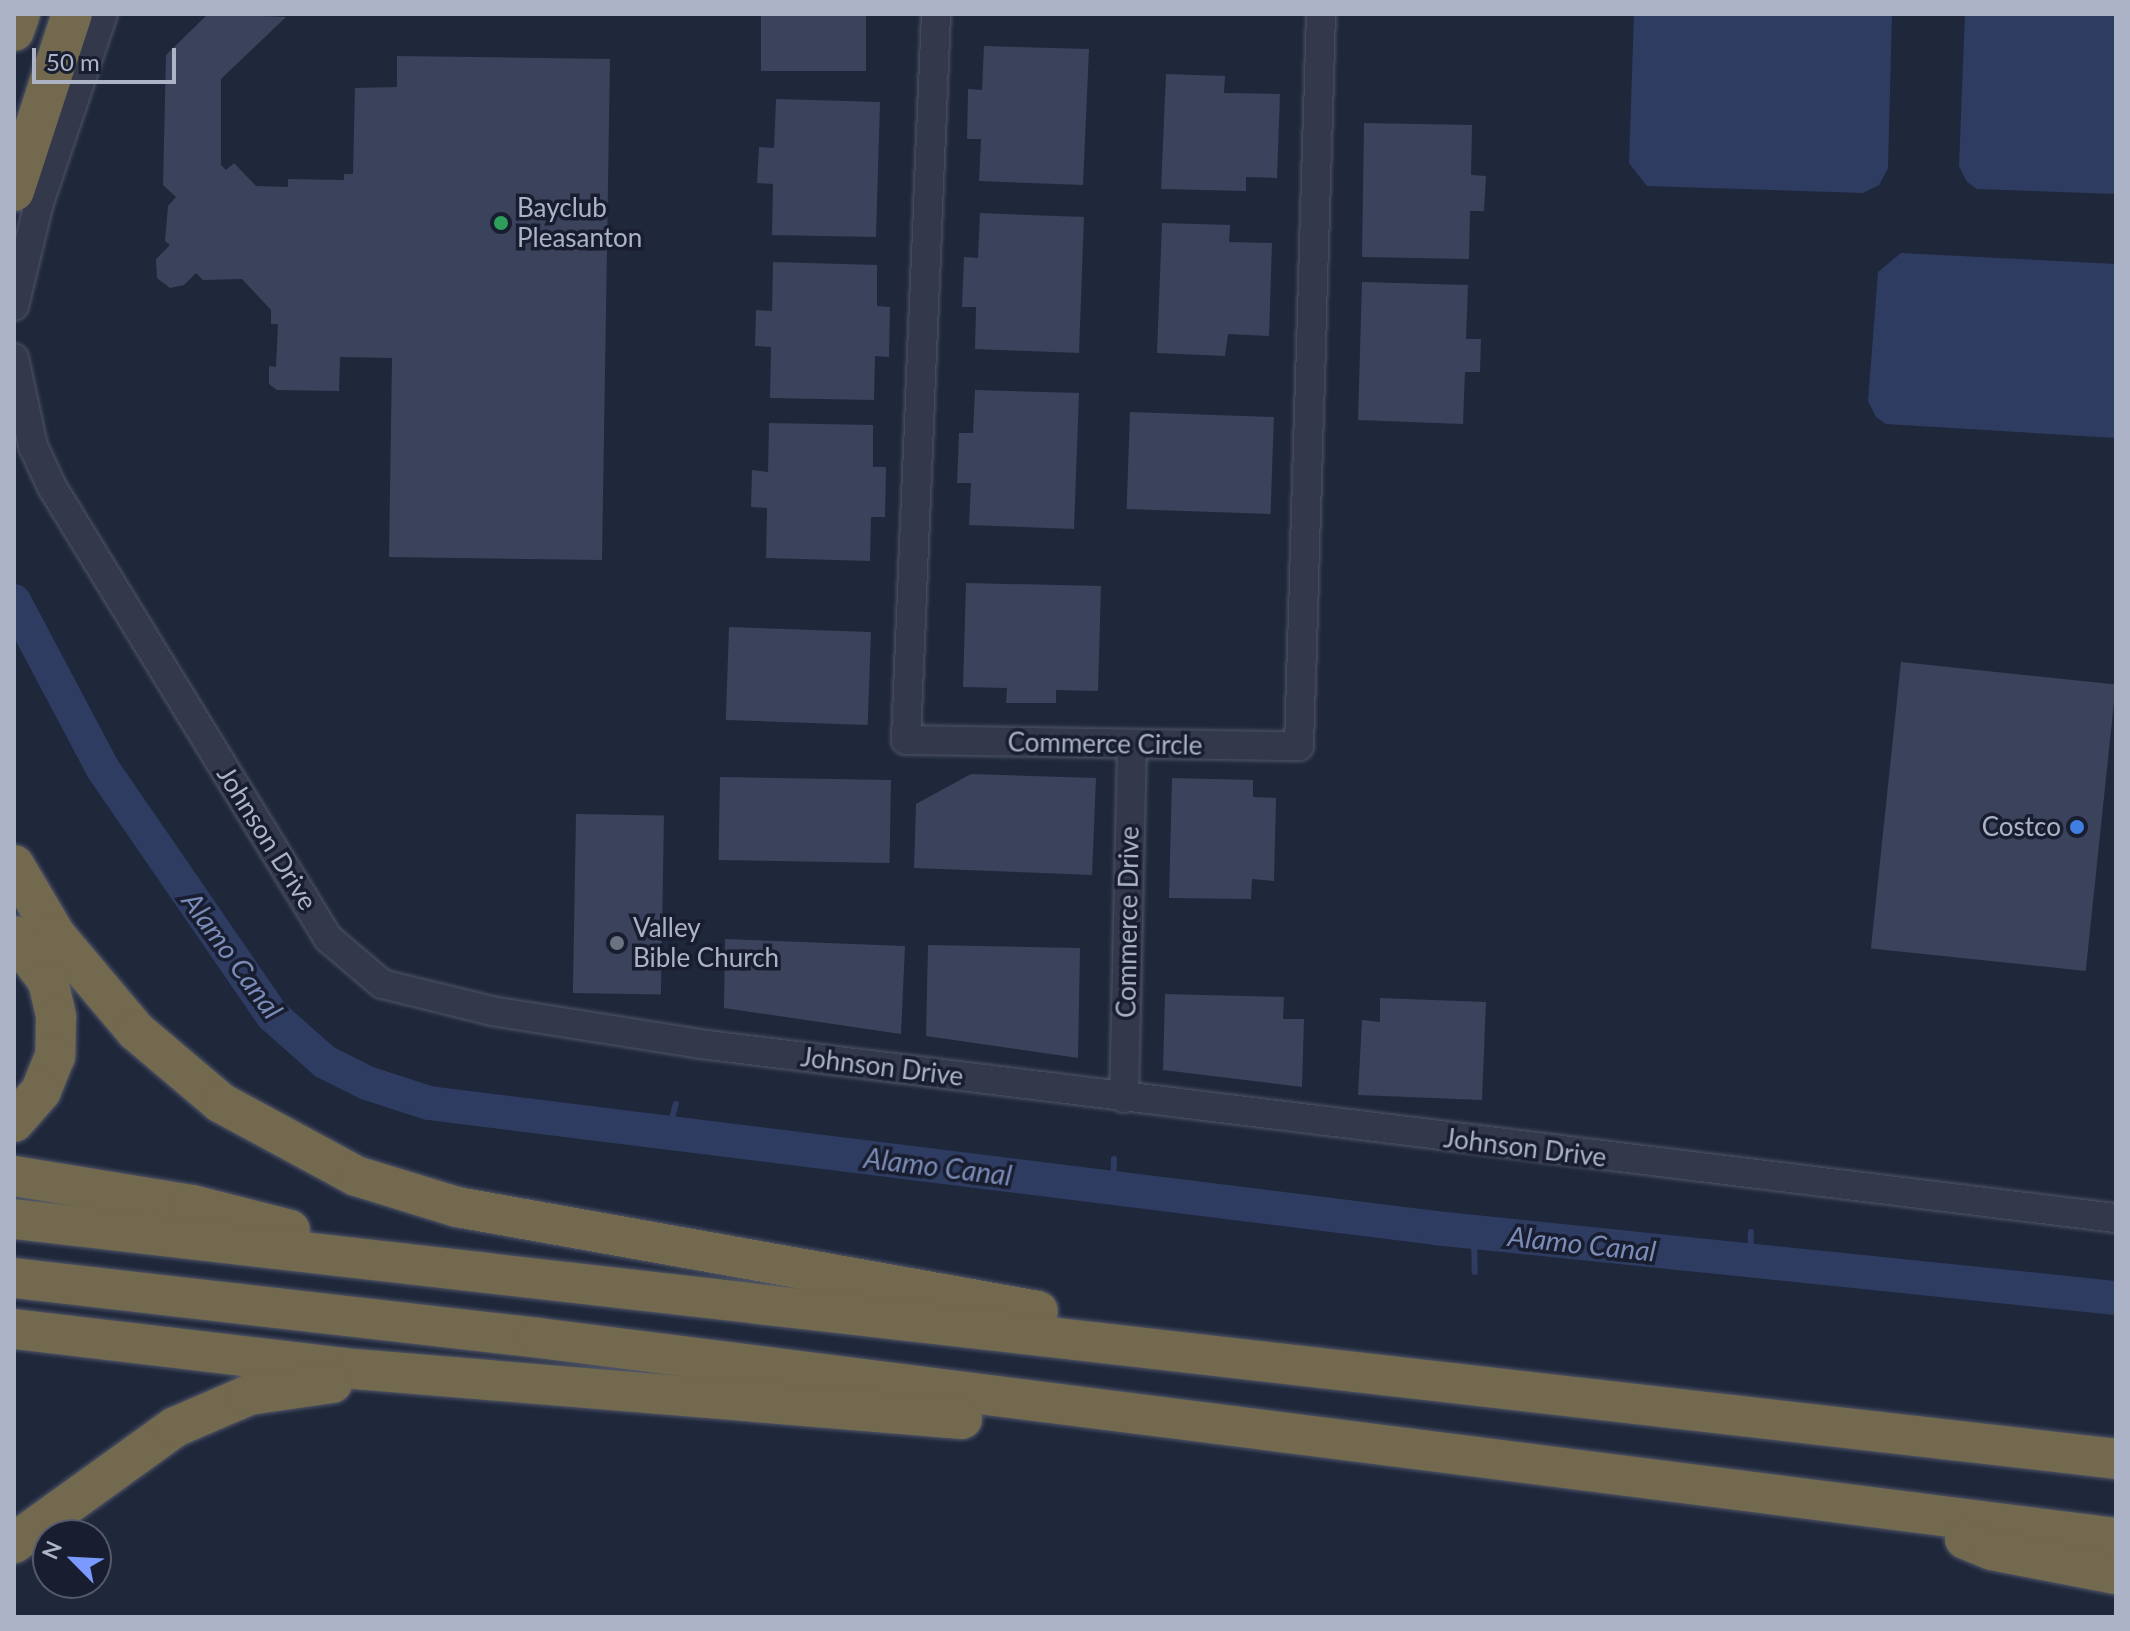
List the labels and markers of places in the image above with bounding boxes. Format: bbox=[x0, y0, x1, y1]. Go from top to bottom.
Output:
place label: Bayclub Pleasanton bbox=[517, 192, 642, 254]
marker: Bayclub Pleasanton bbox=[492, 214, 510, 232]
place label: Costco bbox=[1982, 811, 2061, 843]
marker: Costco bbox=[2068, 818, 2086, 836]
place label: Valley Bible Church bbox=[633, 912, 779, 974]
marker: Valley Bible Church bbox=[608, 934, 626, 952]

